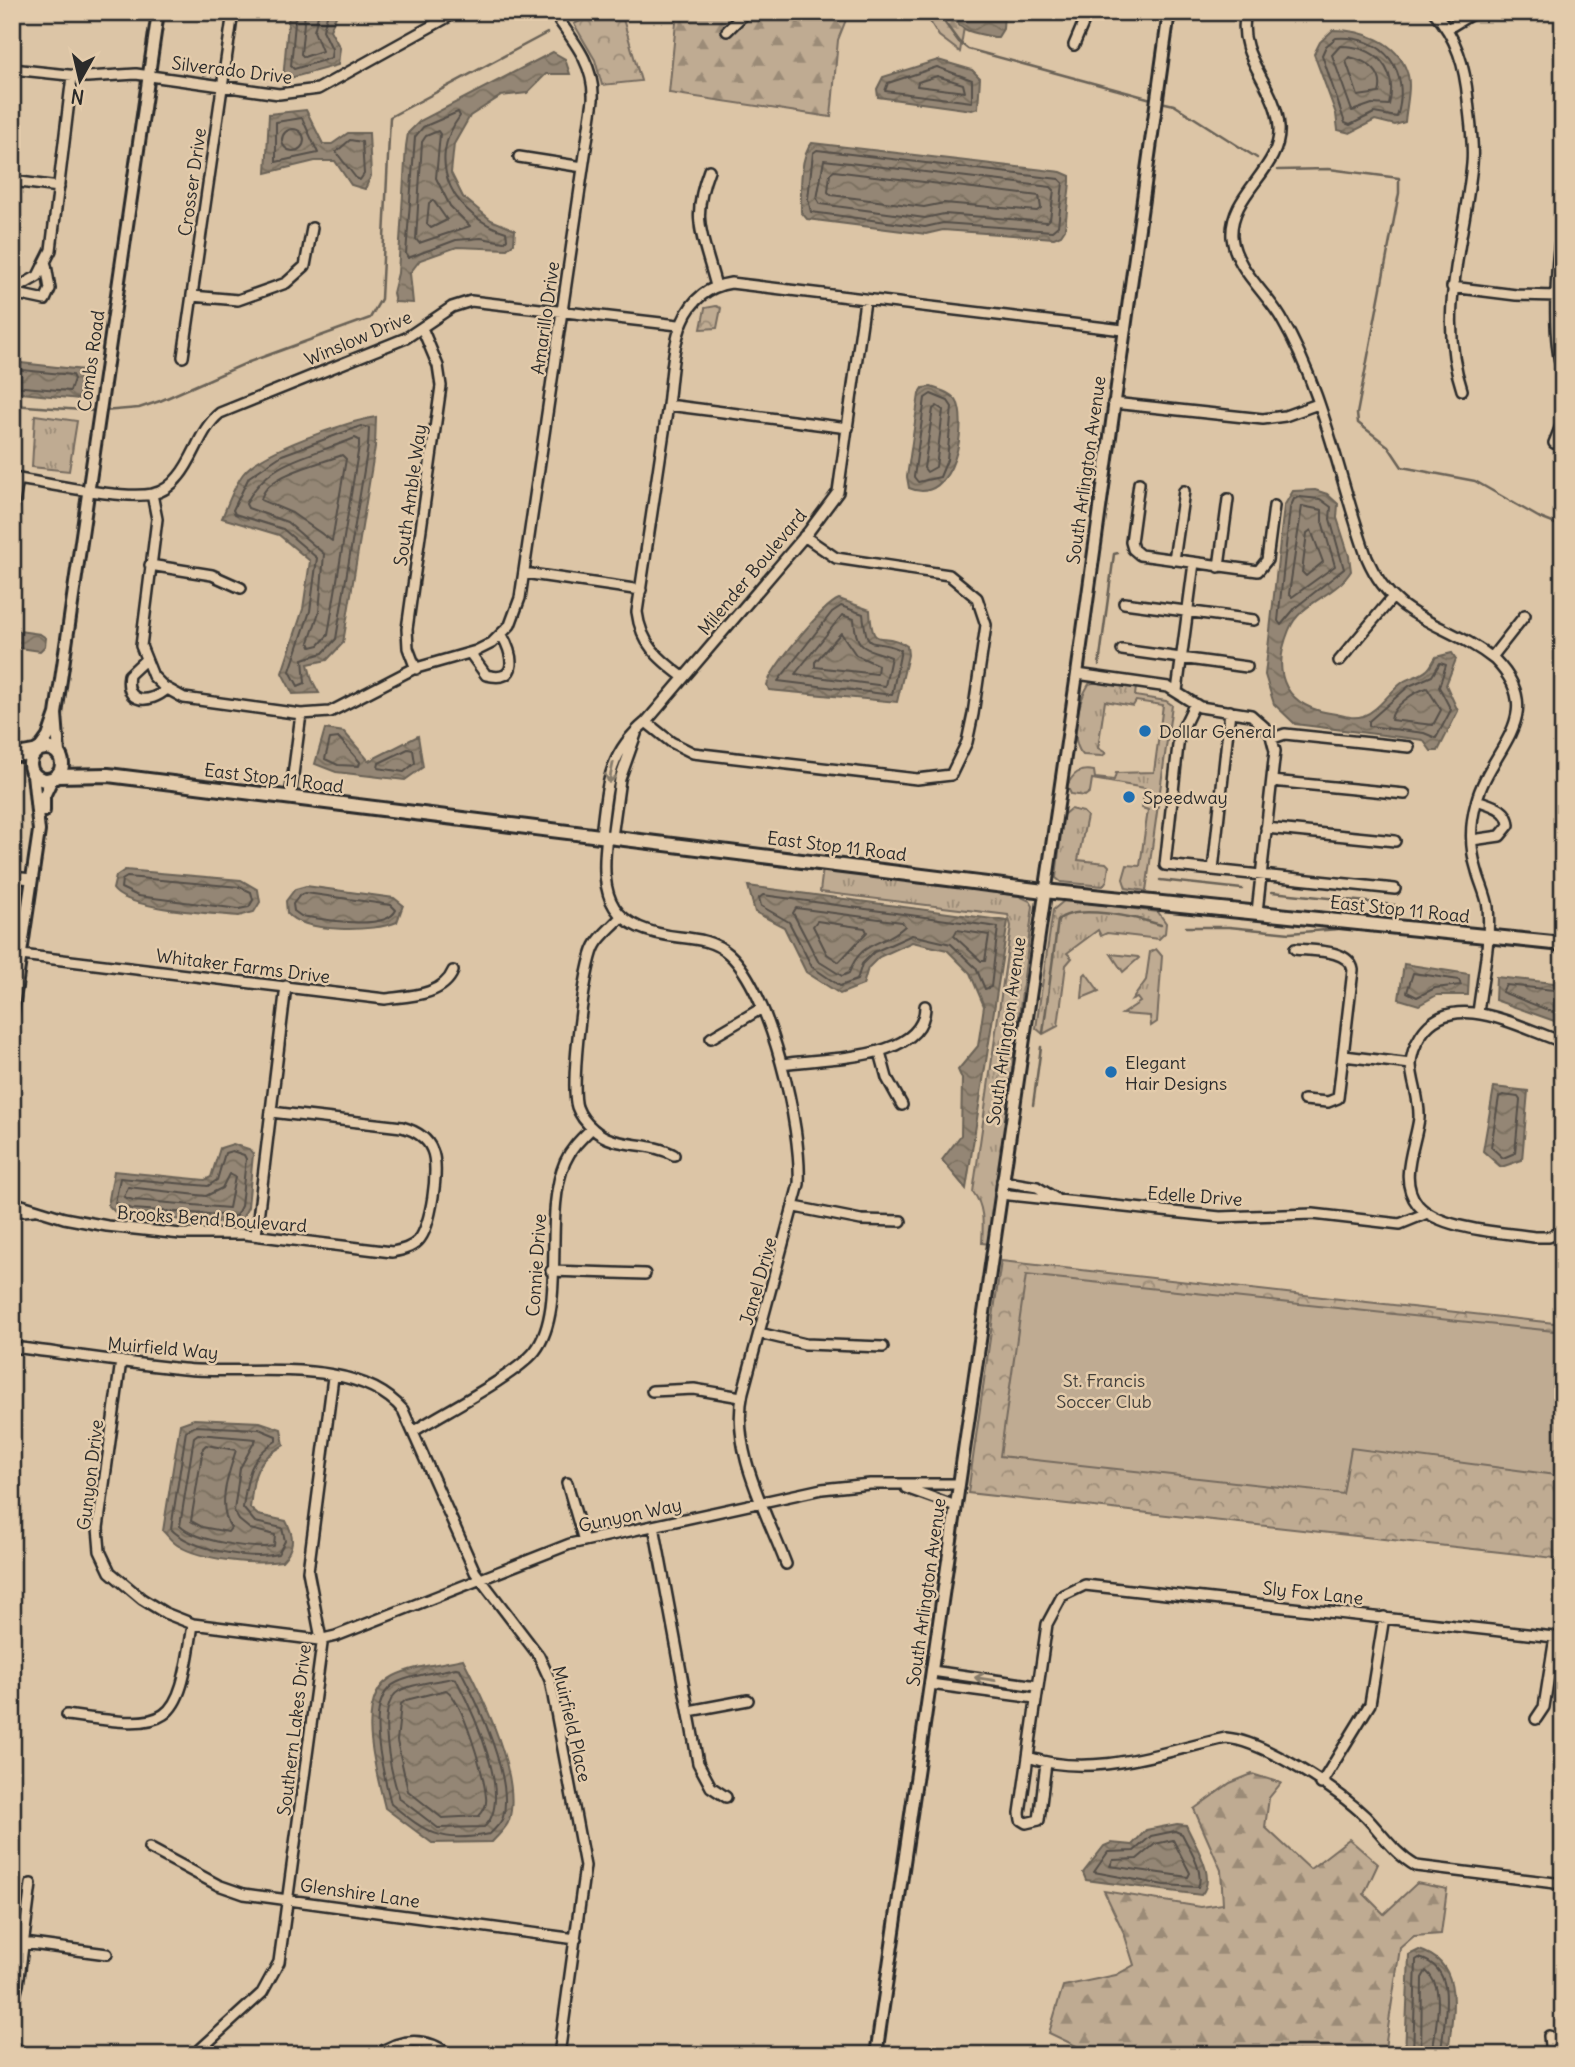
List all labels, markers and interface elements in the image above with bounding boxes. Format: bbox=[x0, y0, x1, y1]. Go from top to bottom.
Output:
north arrow bbox=[46, 46, 116, 116]
street label: Silverado Drive bbox=[170, 51, 294, 89]
text: N bbox=[69, 84, 86, 110]
street label: Crosser Drive bbox=[173, 126, 211, 238]
street label: Amarillo Drive bbox=[526, 260, 564, 376]
street label: Winslow Drive bbox=[301, 305, 415, 371]
street label: Combs Road bbox=[73, 308, 110, 413]
street label: South Arlington Avenue bbox=[1061, 374, 1111, 566]
street label: South Amble Way bbox=[389, 423, 431, 567]
street label: Milender Boulevard bbox=[693, 504, 812, 640]
place label: Dollar General bbox=[1159, 720, 1276, 743]
marker: Dollar General bbox=[1137, 723, 1153, 739]
street label: East Stop 11 Road bbox=[203, 758, 345, 798]
one-way arrow bbox=[604, 761, 618, 784]
place label: Speedway bbox=[1143, 786, 1228, 809]
marker: Speedway bbox=[1121, 789, 1137, 805]
street label: East Stop 11 Road bbox=[766, 826, 908, 866]
street label: East Stop 11 Road bbox=[1329, 890, 1471, 928]
street label: South Arlington Avenue bbox=[981, 935, 1031, 1127]
street label: Whitaker Farms Drive bbox=[155, 944, 331, 988]
place label: Elegant Hair Designs bbox=[1125, 1051, 1227, 1095]
marker: Elegant Hair Designs bbox=[1103, 1064, 1119, 1080]
street label: Edelle Drive bbox=[1147, 1181, 1243, 1211]
street label: Brooks Bend Boulevard bbox=[116, 1201, 308, 1237]
street label: Connie Drive bbox=[521, 1213, 551, 1317]
street label: Janel Drive bbox=[734, 1234, 782, 1328]
street label: Muirfield Way bbox=[107, 1332, 219, 1364]
park label: St. Francis Soccer Club bbox=[1056, 1369, 1152, 1413]
street label: Gunyon Drive bbox=[72, 1418, 108, 1532]
street label: Gunyon Way bbox=[576, 1493, 684, 1537]
street label: South Arlington Avenue bbox=[901, 1496, 951, 1688]
street label: Sly Fox Lane bbox=[1262, 1576, 1364, 1610]
street label: Southern Lakes Drive bbox=[272, 1643, 316, 1817]
street label: Muirfield Place bbox=[547, 1664, 597, 1784]
one-way arrow bbox=[974, 1672, 996, 1685]
street label: Glenshire Lane bbox=[299, 1873, 421, 1913]

